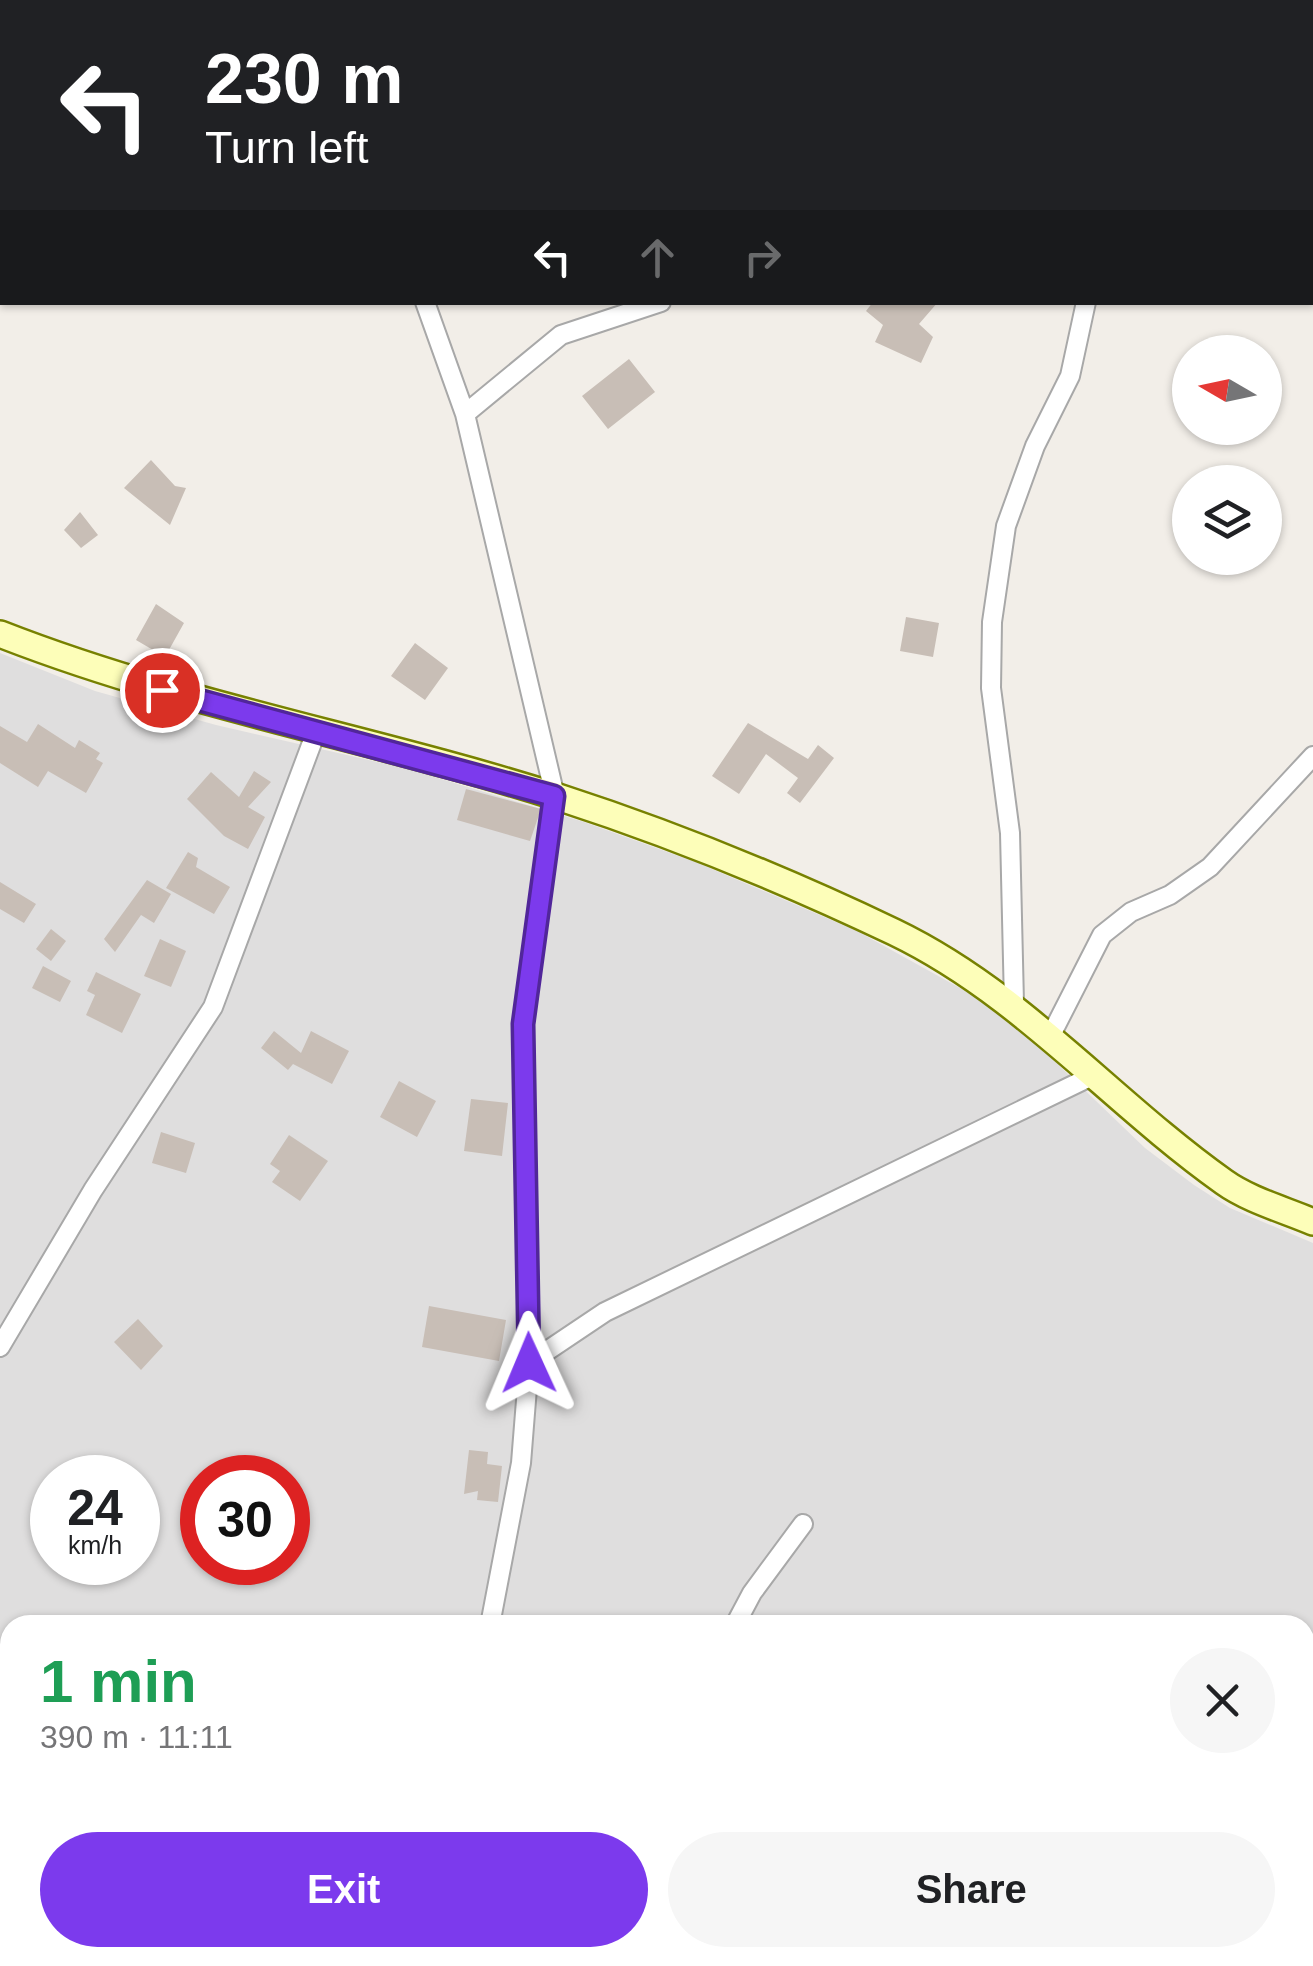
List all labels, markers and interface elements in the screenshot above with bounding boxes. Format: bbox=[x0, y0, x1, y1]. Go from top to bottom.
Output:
icon: left bbox=[40, 40, 170, 170]
text: 230 m bbox=[205, 40, 403, 118]
text: Turn left bbox=[205, 122, 368, 173]
icon: left bbox=[525, 230, 580, 285]
icon: ahead bbox=[630, 230, 685, 285]
icon: right bbox=[735, 230, 790, 285]
north arrow bbox=[1172, 335, 1282, 445]
map controls bbox=[1172, 335, 1282, 575]
button: layers bbox=[1172, 465, 1282, 575]
pin bbox=[120, 648, 205, 733]
icon: arrive bbox=[135, 663, 190, 718]
position arrow bbox=[477, 1311, 581, 1415]
speed limit sign: 30 bbox=[180, 1455, 310, 1585]
text: 24 bbox=[67, 1480, 123, 1536]
text: km/h bbox=[68, 1531, 122, 1559]
text: 1 min bbox=[40, 1648, 197, 1715]
button: close bbox=[1170, 1648, 1275, 1753]
text: 390 m · 11:11 bbox=[40, 1719, 233, 1755]
button: Exit bbox=[40, 1832, 648, 1947]
button: Share bbox=[668, 1832, 1275, 1947]

